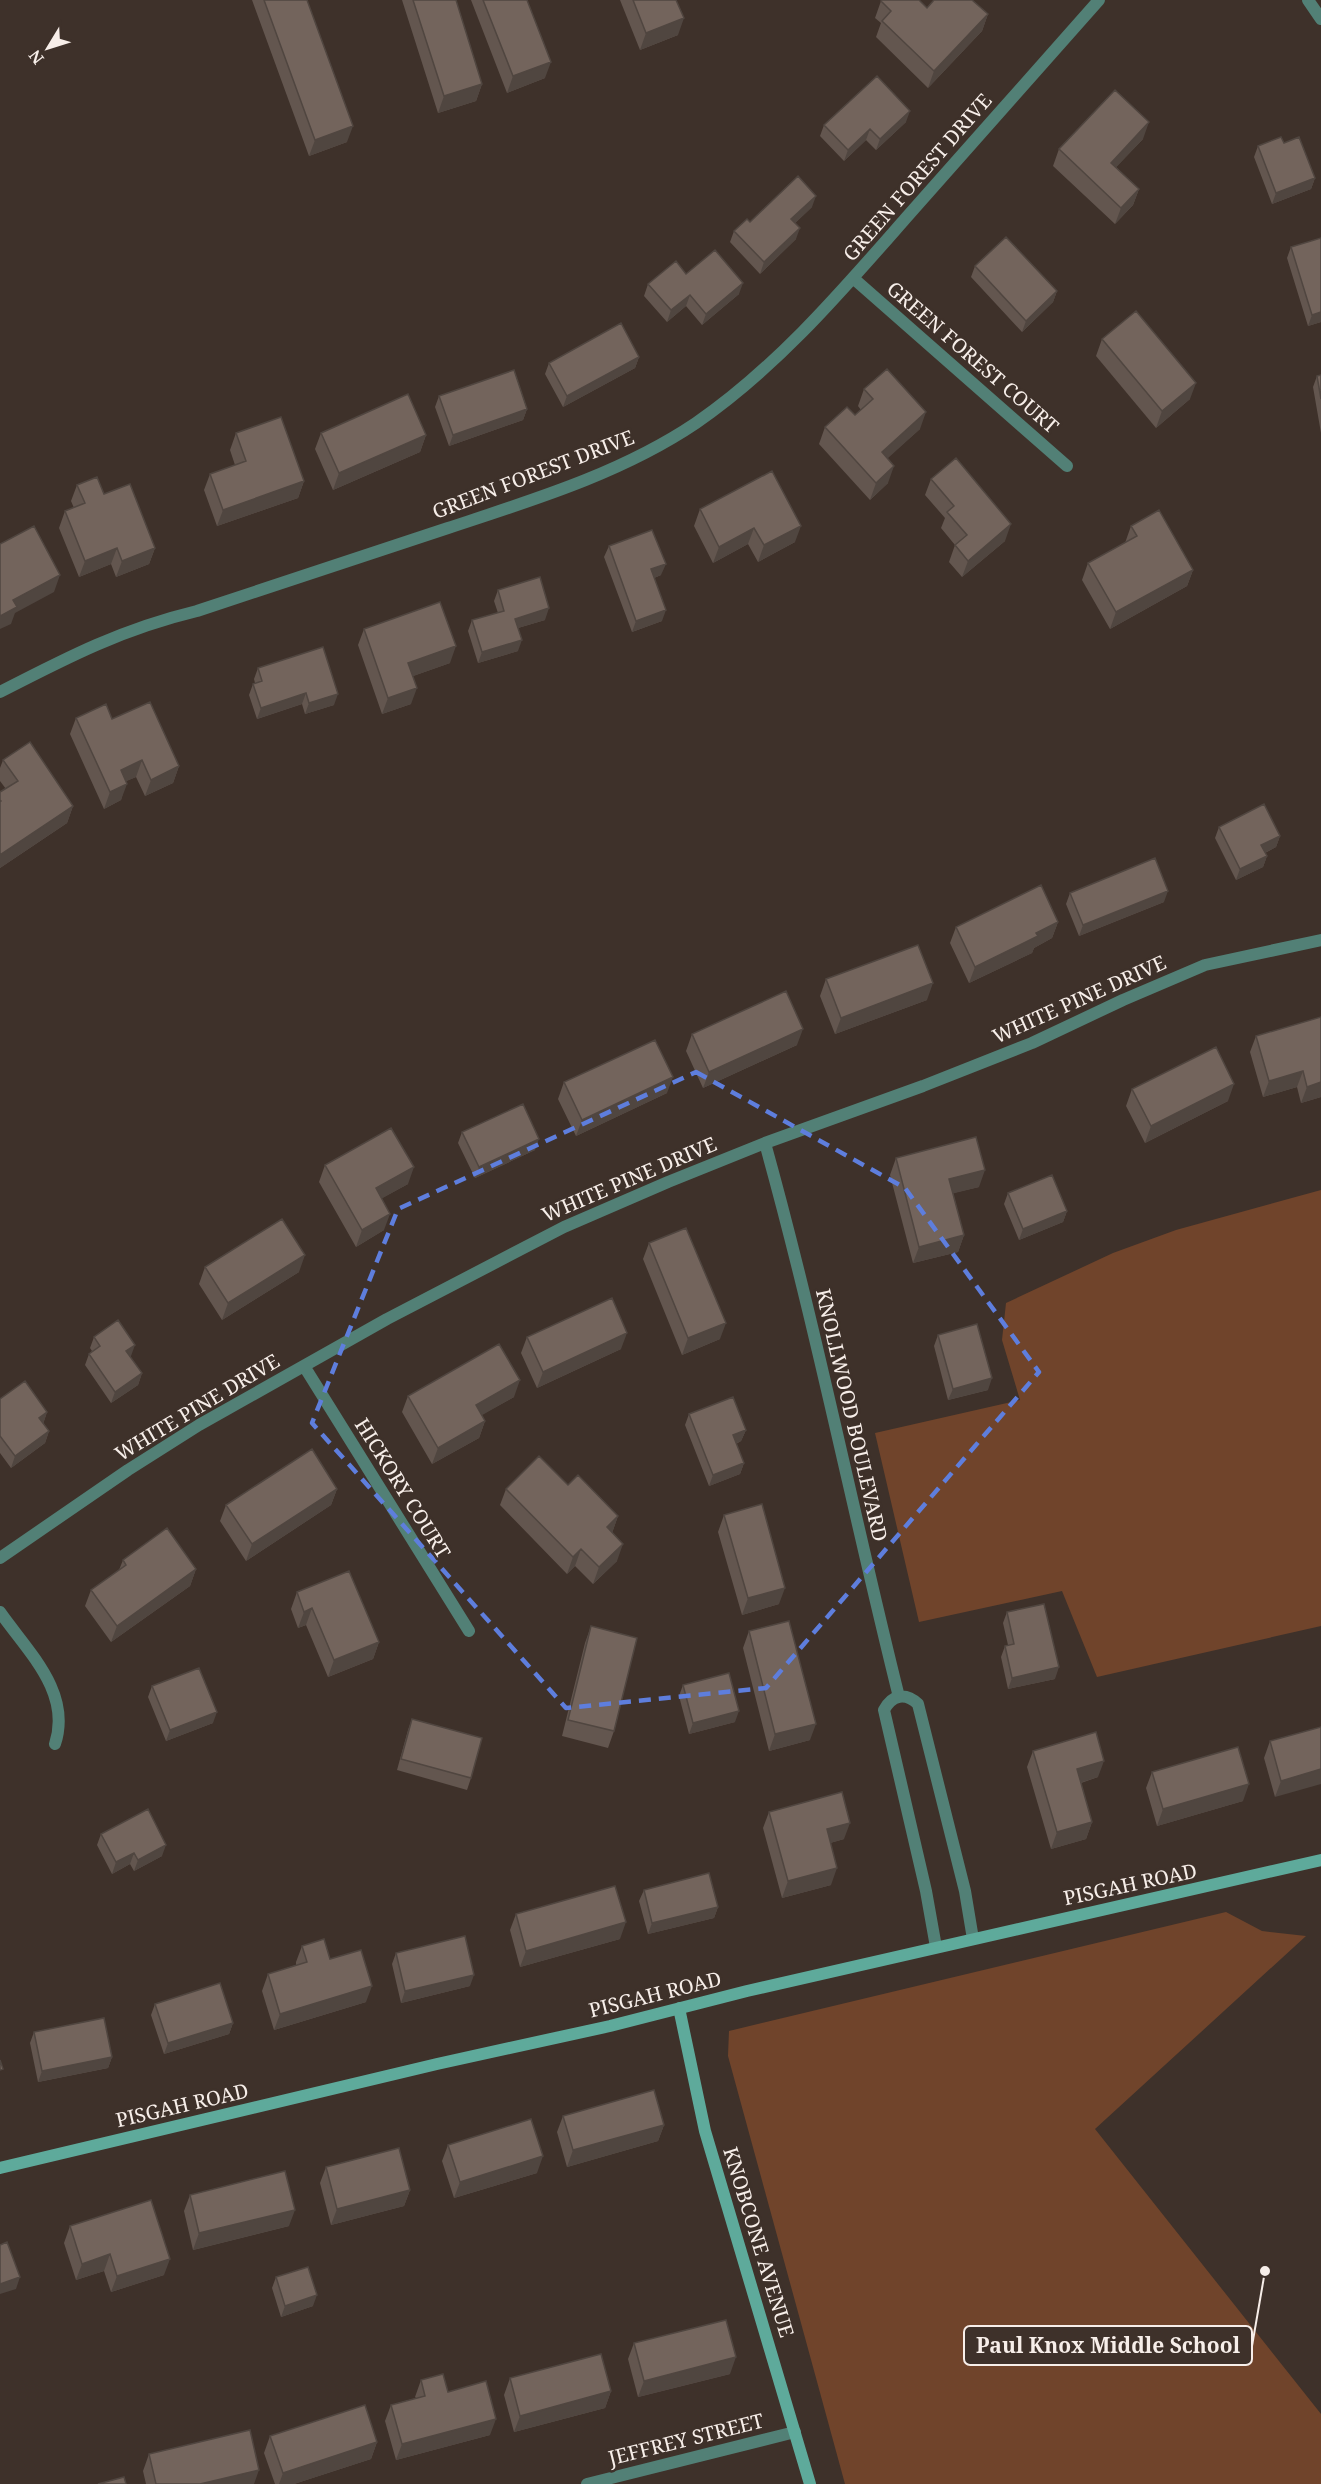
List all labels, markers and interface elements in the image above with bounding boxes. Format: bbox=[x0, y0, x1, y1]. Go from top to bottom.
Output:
north arrow bbox=[18, 18, 78, 78]
text: N bbox=[23, 45, 49, 69]
street label: GREEN FOREST DRIVE bbox=[837, 87, 997, 267]
street label: GREEN FOREST COURT bbox=[881, 275, 1065, 439]
street label: GREEN FOREST DRIVE bbox=[428, 423, 638, 525]
street label: WHITE PINE DRIVE bbox=[988, 949, 1170, 1049]
street label: WHITE PINE DRIVE bbox=[537, 1130, 721, 1228]
street label: KNOLLWOOD BOULEVARD bbox=[810, 1286, 894, 1544]
street label: WHITE PINE DRIVE bbox=[110, 1347, 284, 1467]
street label: HICKORY COURT bbox=[349, 1413, 457, 1563]
street label: PISGAH ROAD bbox=[1061, 1857, 1199, 1911]
street label: PISGAH ROAD bbox=[586, 1965, 724, 2023]
street label: PISGAH ROAD bbox=[113, 2077, 251, 2133]
street label: KNOBCONE AVENUE bbox=[717, 2143, 801, 2341]
callout: Paul Knox Middle School bbox=[964, 2326, 1252, 2365]
text: Paul Knox Middle School bbox=[976, 2331, 1241, 2359]
street label: JEFFREY STREET bbox=[605, 2407, 766, 2472]

